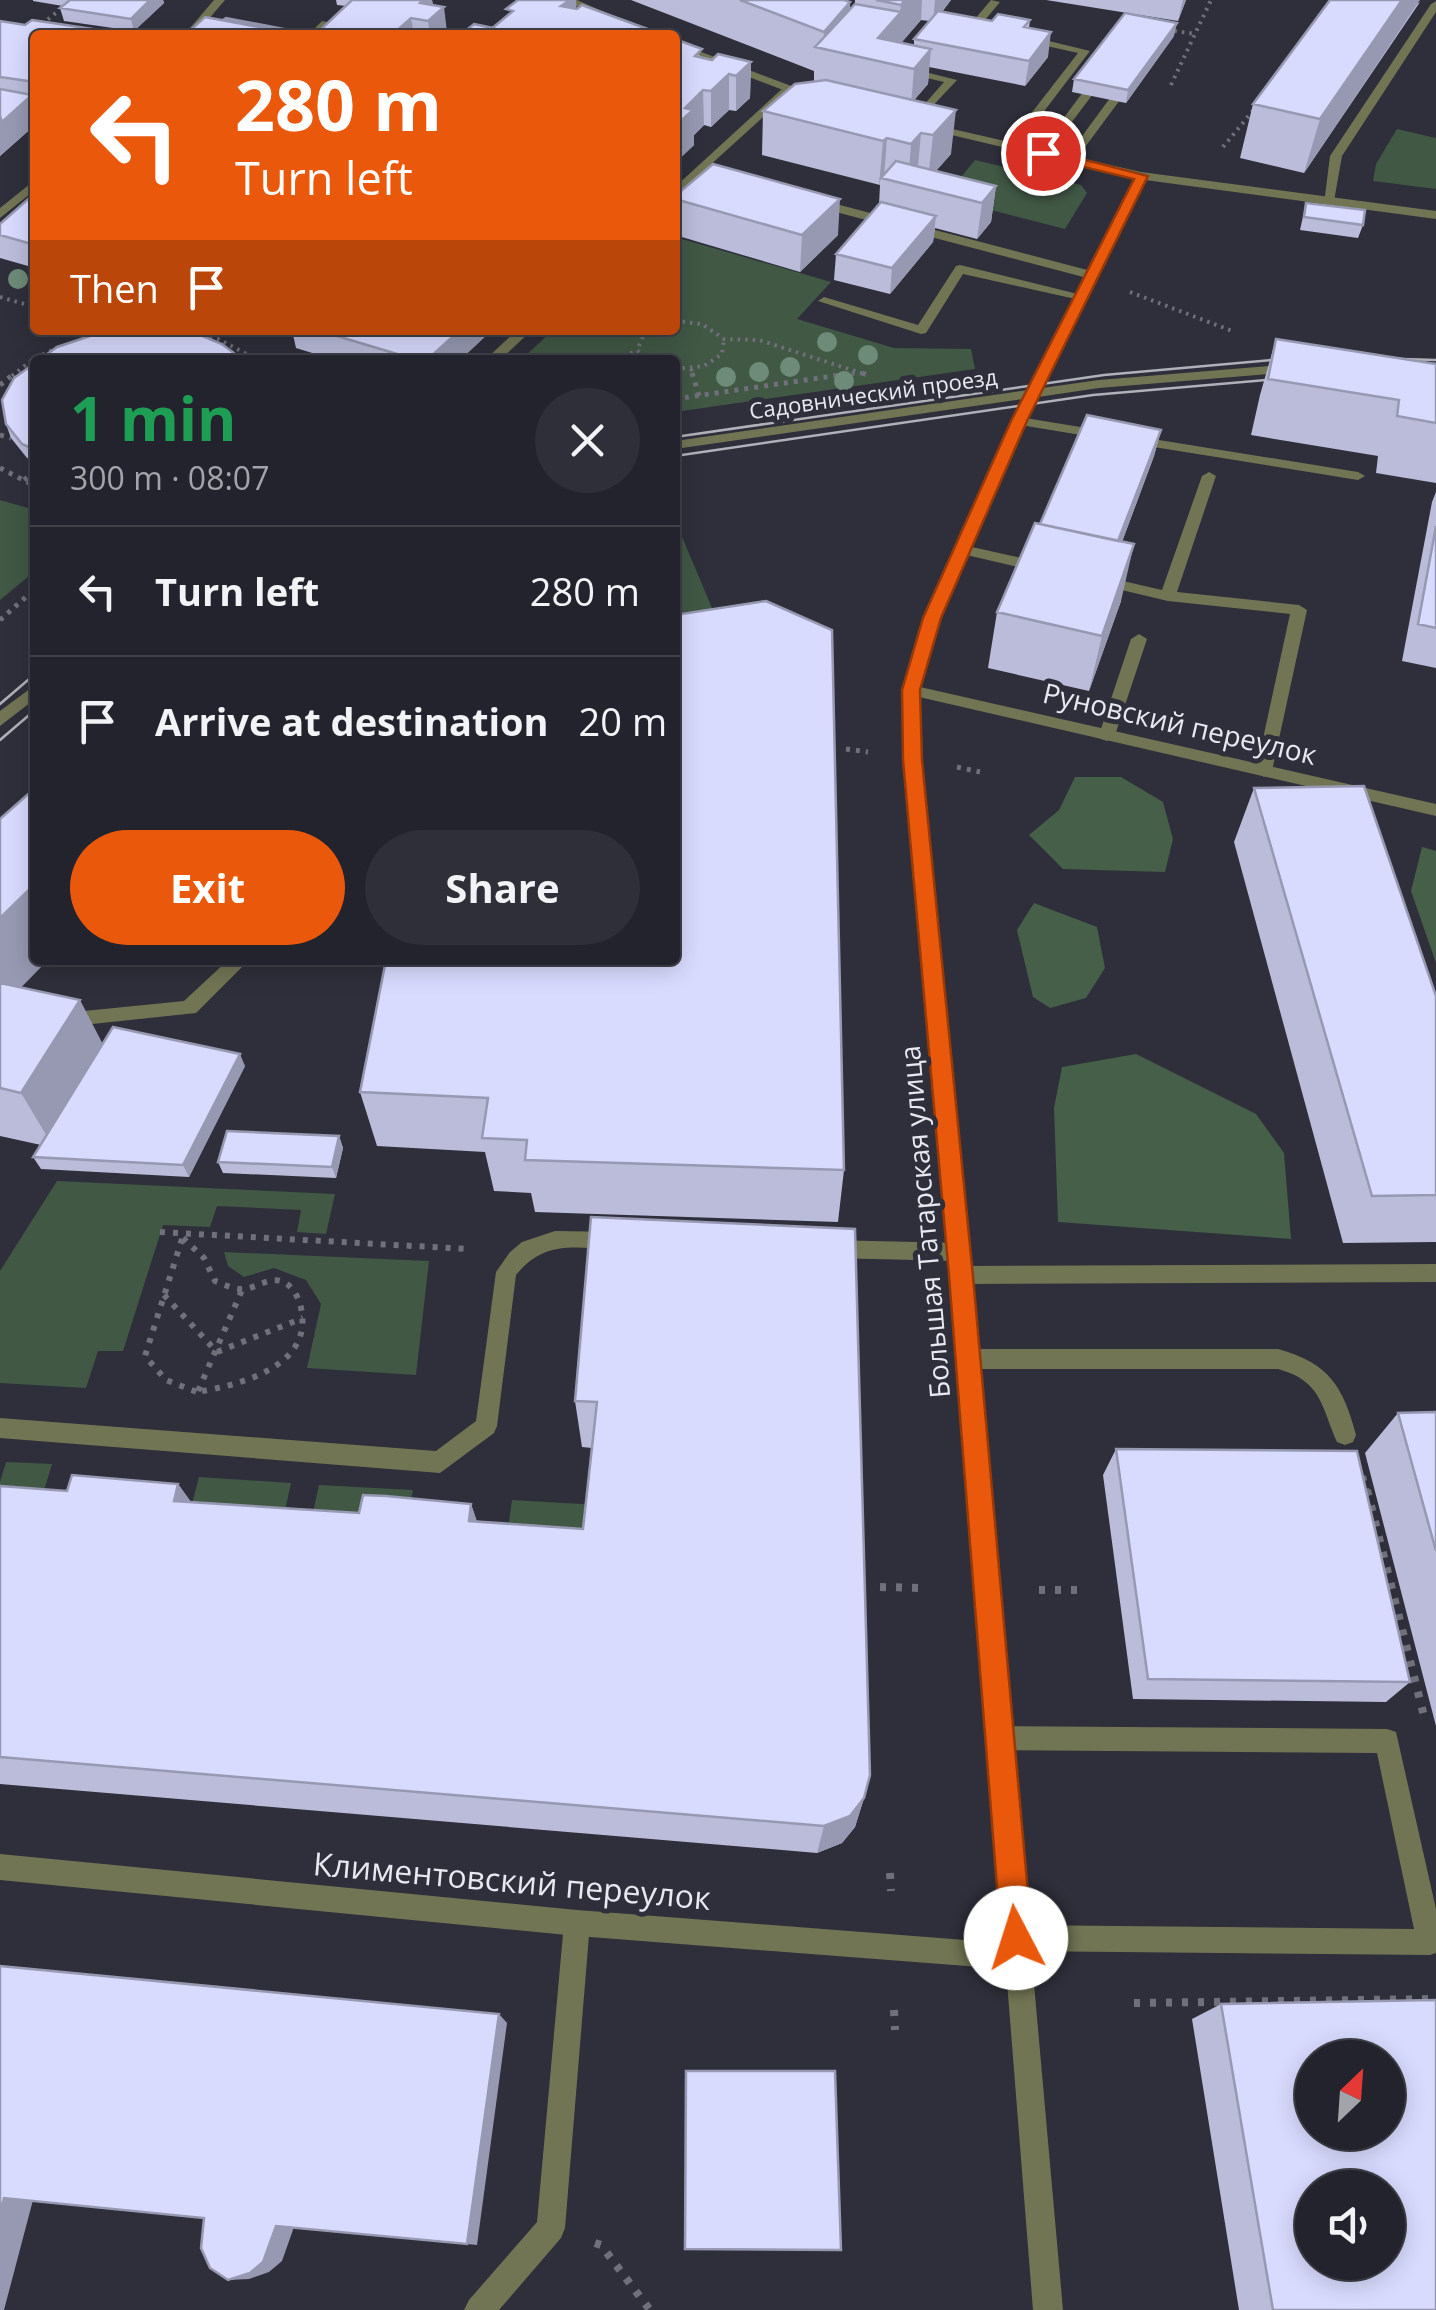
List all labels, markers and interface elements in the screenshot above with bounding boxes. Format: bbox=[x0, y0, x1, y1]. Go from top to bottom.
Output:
text: 280 m bbox=[235, 56, 442, 152]
icon: left bbox=[70, 70, 200, 200]
pin bbox=[1001, 111, 1086, 196]
icon: arrive bbox=[1016, 126, 1071, 181]
text: Turn left bbox=[235, 147, 413, 208]
icon: arrive bbox=[179, 260, 234, 315]
text: Then bbox=[70, 262, 159, 314]
street label: Садовнический проезд bbox=[747, 361, 999, 425]
text: 1 min bbox=[70, 377, 237, 459]
button: close bbox=[535, 388, 640, 493]
text: 300 m · 08:07 bbox=[70, 456, 269, 499]
icon: left bbox=[70, 564, 125, 619]
text: Turn left bbox=[155, 565, 319, 617]
text: 280 m bbox=[530, 565, 640, 617]
street label: Руновский переулок bbox=[1040, 673, 1321, 773]
icon: arrive bbox=[70, 694, 125, 749]
text: Arrive at destination bbox=[155, 695, 549, 747]
text: 20 m bbox=[579, 695, 667, 747]
button: Exit bbox=[70, 830, 345, 945]
button: Share bbox=[365, 830, 640, 945]
street label: Большая Татарская улица bbox=[890, 1044, 958, 1400]
street label: Климентовский переулок bbox=[311, 1841, 713, 1919]
position arrow bbox=[964, 1886, 1068, 1990]
north arrow bbox=[1295, 2040, 1405, 2150]
map controls bbox=[1295, 2040, 1405, 2280]
button: sound bbox=[1295, 2170, 1405, 2280]

